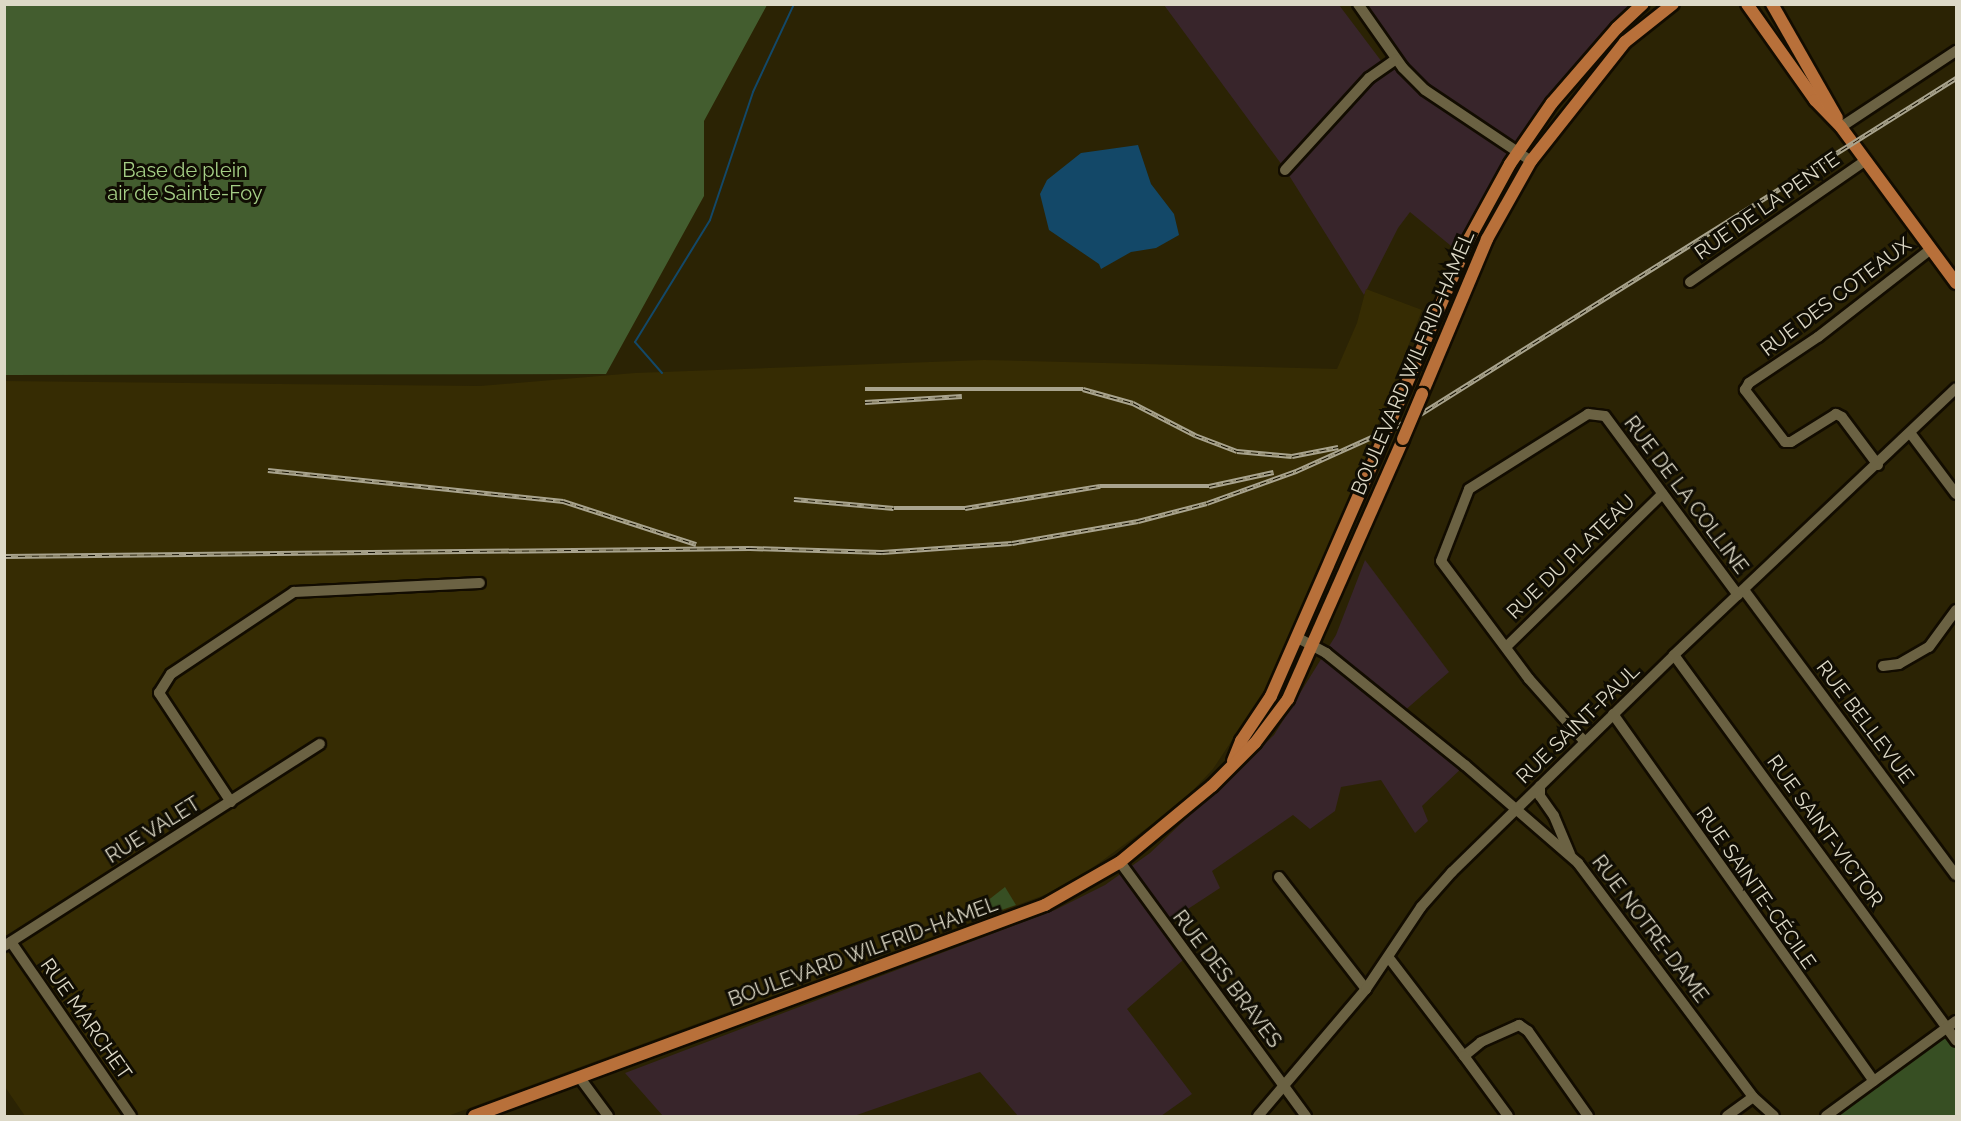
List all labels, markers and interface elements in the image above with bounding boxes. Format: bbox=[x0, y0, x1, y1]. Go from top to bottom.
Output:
street label: RUE DE LA PENTE bbox=[1690, 147, 1844, 265]
park label: Base de plein air de Sainte-Foy bbox=[107, 159, 263, 206]
street label: BOULEVARD WILFRID-HAMEL bbox=[1346, 227, 1480, 499]
street label: RUE DES COTEAUX bbox=[1756, 233, 1916, 361]
street label: RUE DE LA COLLINE bbox=[1619, 411, 1753, 579]
street label: RUE DU PLATEAU bbox=[1502, 490, 1640, 624]
street label: RUE BELLEVUE bbox=[1811, 656, 1919, 788]
street label: RUE SAINT-PAUL bbox=[1511, 659, 1645, 789]
street label: RUE SAINT-VICTOR bbox=[1762, 750, 1888, 912]
street label: RUE VALET bbox=[101, 791, 205, 869]
street label: RUE SAINTE-CÉCILE bbox=[1691, 802, 1821, 974]
street label: RUE NOTRE-DAME bbox=[1587, 851, 1713, 1007]
street label: BOULEVARD WILFRID-HAMEL bbox=[725, 892, 1001, 1012]
street label: RUE DES BRAVES bbox=[1168, 906, 1286, 1052]
street label: RUE MARCHET bbox=[35, 954, 137, 1084]

